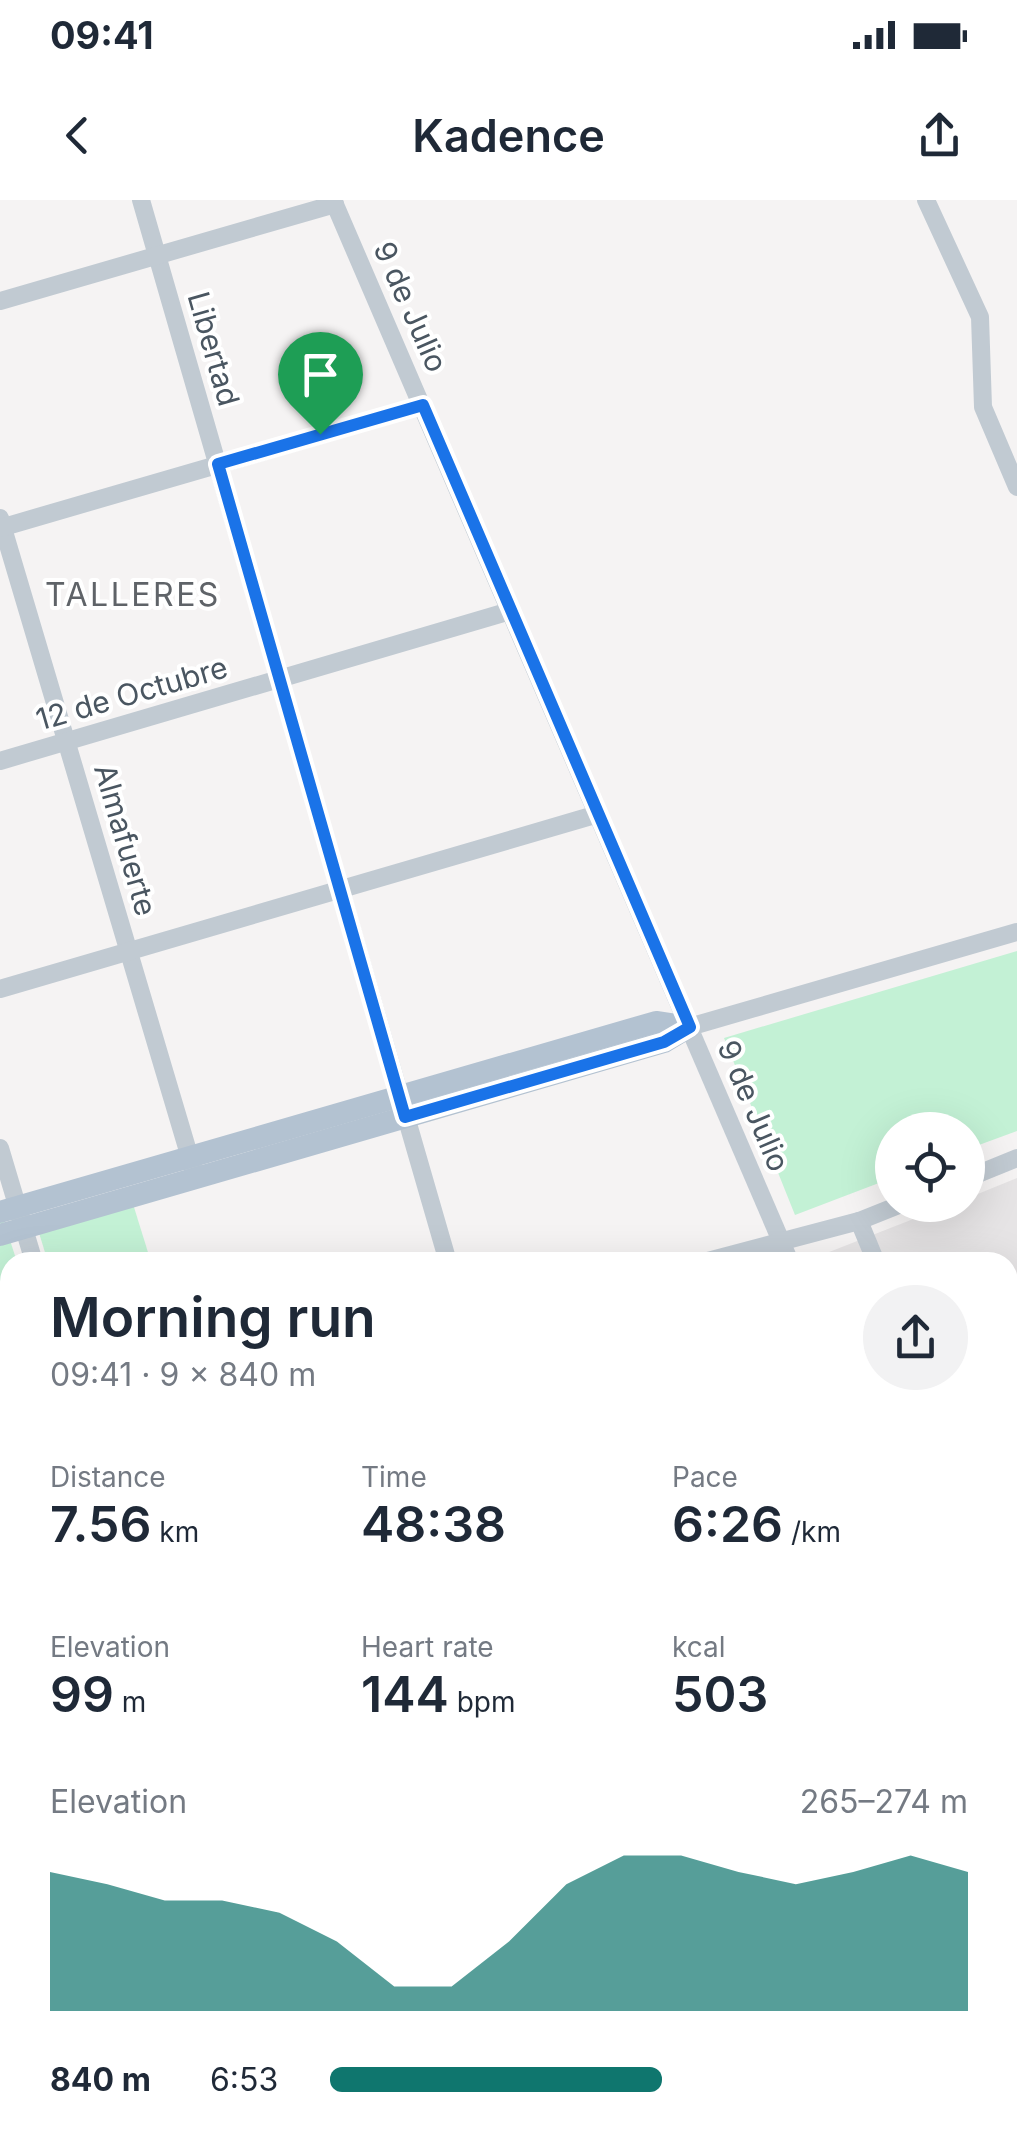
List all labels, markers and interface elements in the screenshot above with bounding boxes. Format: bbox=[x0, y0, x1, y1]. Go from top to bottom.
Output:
text: 09:41 bbox=[50, 12, 154, 58]
icon: back bbox=[50, 108, 105, 163]
text: Kadence bbox=[412, 108, 605, 163]
icon: share bbox=[912, 108, 967, 163]
street label: 9 de Julio bbox=[366, 236, 456, 377]
street label: Libertad bbox=[181, 288, 247, 410]
pin bbox=[278, 332, 363, 435]
icon: arrive bbox=[293, 347, 348, 402]
district label: TALLERES bbox=[45, 575, 221, 614]
street label: 12 de Octubre bbox=[32, 649, 232, 738]
street label: Almafuerte bbox=[87, 760, 165, 920]
street label: 9 de Julio bbox=[710, 1035, 798, 1176]
map controls bbox=[875, 1112, 985, 1222]
button: locate bbox=[875, 1112, 985, 1222]
text: Morning run bbox=[50, 1284, 376, 1350]
button: share bbox=[863, 1285, 968, 1390]
text: 09:41 · 9 × 840 m bbox=[50, 1355, 316, 1394]
text: Distance bbox=[50, 1460, 166, 1494]
text: Time bbox=[361, 1460, 427, 1494]
text: Pace bbox=[672, 1460, 738, 1494]
text: 7.56 bbox=[50, 1494, 151, 1554]
text: 48:38 bbox=[361, 1494, 506, 1554]
text: 6:26 bbox=[672, 1494, 783, 1554]
text: km bbox=[151, 1515, 199, 1549]
text: /km bbox=[783, 1515, 841, 1549]
text: Elevation bbox=[50, 1630, 170, 1664]
text: Heart rate bbox=[361, 1630, 494, 1664]
text: kcal bbox=[672, 1630, 726, 1664]
text: 99 bbox=[50, 1664, 114, 1724]
text: 144 bbox=[361, 1664, 449, 1724]
text: 503 bbox=[672, 1664, 768, 1724]
text: m bbox=[114, 1685, 146, 1719]
text: bpm bbox=[449, 1685, 515, 1719]
text: Elevation bbox=[50, 1782, 187, 1821]
text: 265–274 m bbox=[800, 1782, 968, 1821]
text: 840 m bbox=[50, 2060, 151, 2099]
text: 6:53 bbox=[210, 2060, 278, 2099]

